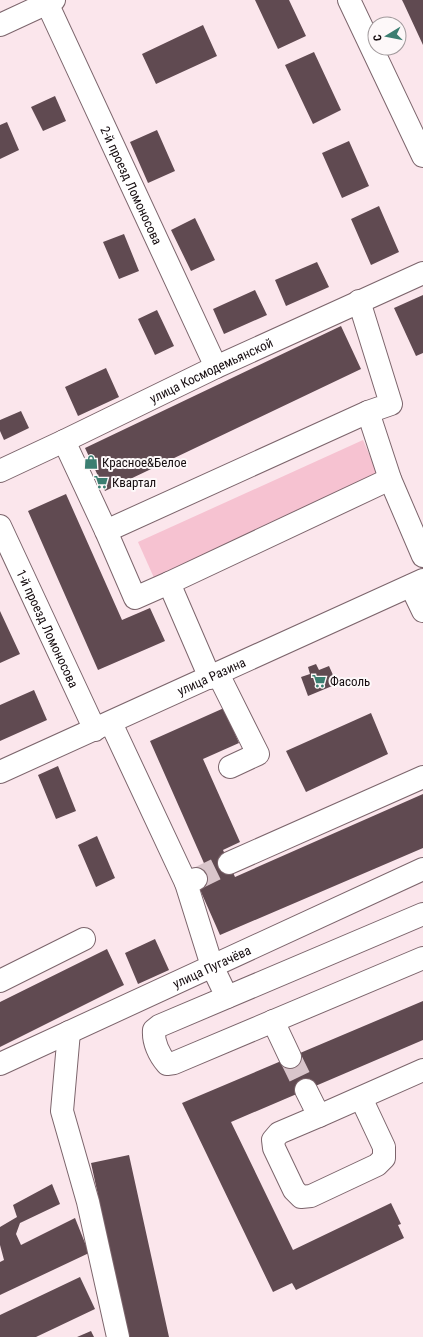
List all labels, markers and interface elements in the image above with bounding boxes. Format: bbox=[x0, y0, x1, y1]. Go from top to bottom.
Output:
north arrow bbox=[367, 16, 407, 56]
text: С bbox=[371, 33, 385, 42]
street label: 2-й проезд Ломоносова bbox=[97, 124, 165, 247]
street label: улица Космодемьянской bbox=[147, 335, 275, 406]
shop icon: Красное&Белое bbox=[83, 454, 99, 470]
place label: Красное&Белое bbox=[102, 455, 187, 470]
supermarket icon: Квартал bbox=[93, 474, 109, 490]
place label: Квартал bbox=[112, 475, 156, 490]
street label: 1-й проезд Ломоносова bbox=[13, 567, 81, 690]
street label: улица Разина bbox=[175, 655, 248, 699]
supermarket icon: Фасоль bbox=[311, 673, 327, 689]
place label: Фасоль bbox=[330, 674, 370, 689]
street label: улица Пугачёва bbox=[170, 942, 253, 991]

